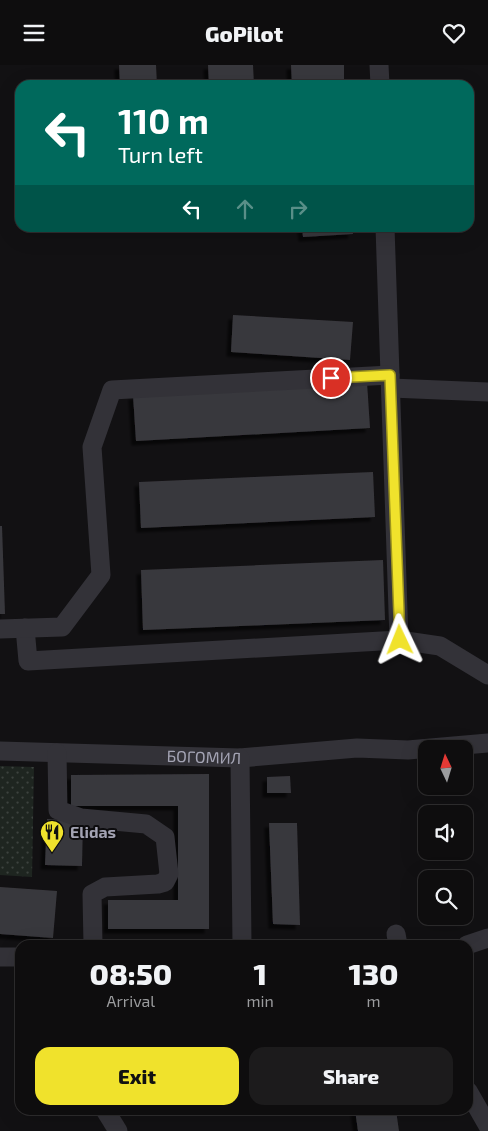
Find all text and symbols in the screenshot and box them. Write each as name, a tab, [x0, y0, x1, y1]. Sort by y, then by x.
icon: menu	[20, 19, 48, 47]
icon: heart	[440, 19, 468, 47]
text: GoPilot	[205, 20, 283, 46]
text: 110 m	[118, 99, 209, 141]
icon: left	[35, 100, 100, 165]
text: Turn left	[118, 141, 203, 167]
icon: left	[178, 195, 206, 223]
icon: ahead	[231, 195, 259, 223]
icon: right	[284, 195, 312, 223]
pin	[310, 357, 352, 399]
icon: arrive	[317, 364, 345, 392]
position arrow	[373, 613, 425, 665]
north arrow	[418, 740, 472, 795]
map controls	[418, 740, 473, 925]
street label: БОГОМИЛ	[166, 746, 241, 767]
button: sound	[418, 805, 473, 860]
restaurant icon: Elidas	[39, 819, 65, 853]
place label: Elidas	[70, 822, 116, 841]
button: search	[418, 870, 473, 925]
text: 08:50	[90, 955, 172, 991]
text: 1	[253, 955, 267, 991]
text: 130	[348, 955, 398, 991]
text: Arrival	[106, 991, 155, 1010]
text: min	[247, 991, 274, 1010]
text: m	[366, 991, 380, 1010]
button: Exit	[35, 1047, 239, 1105]
button: Share	[249, 1047, 453, 1105]

